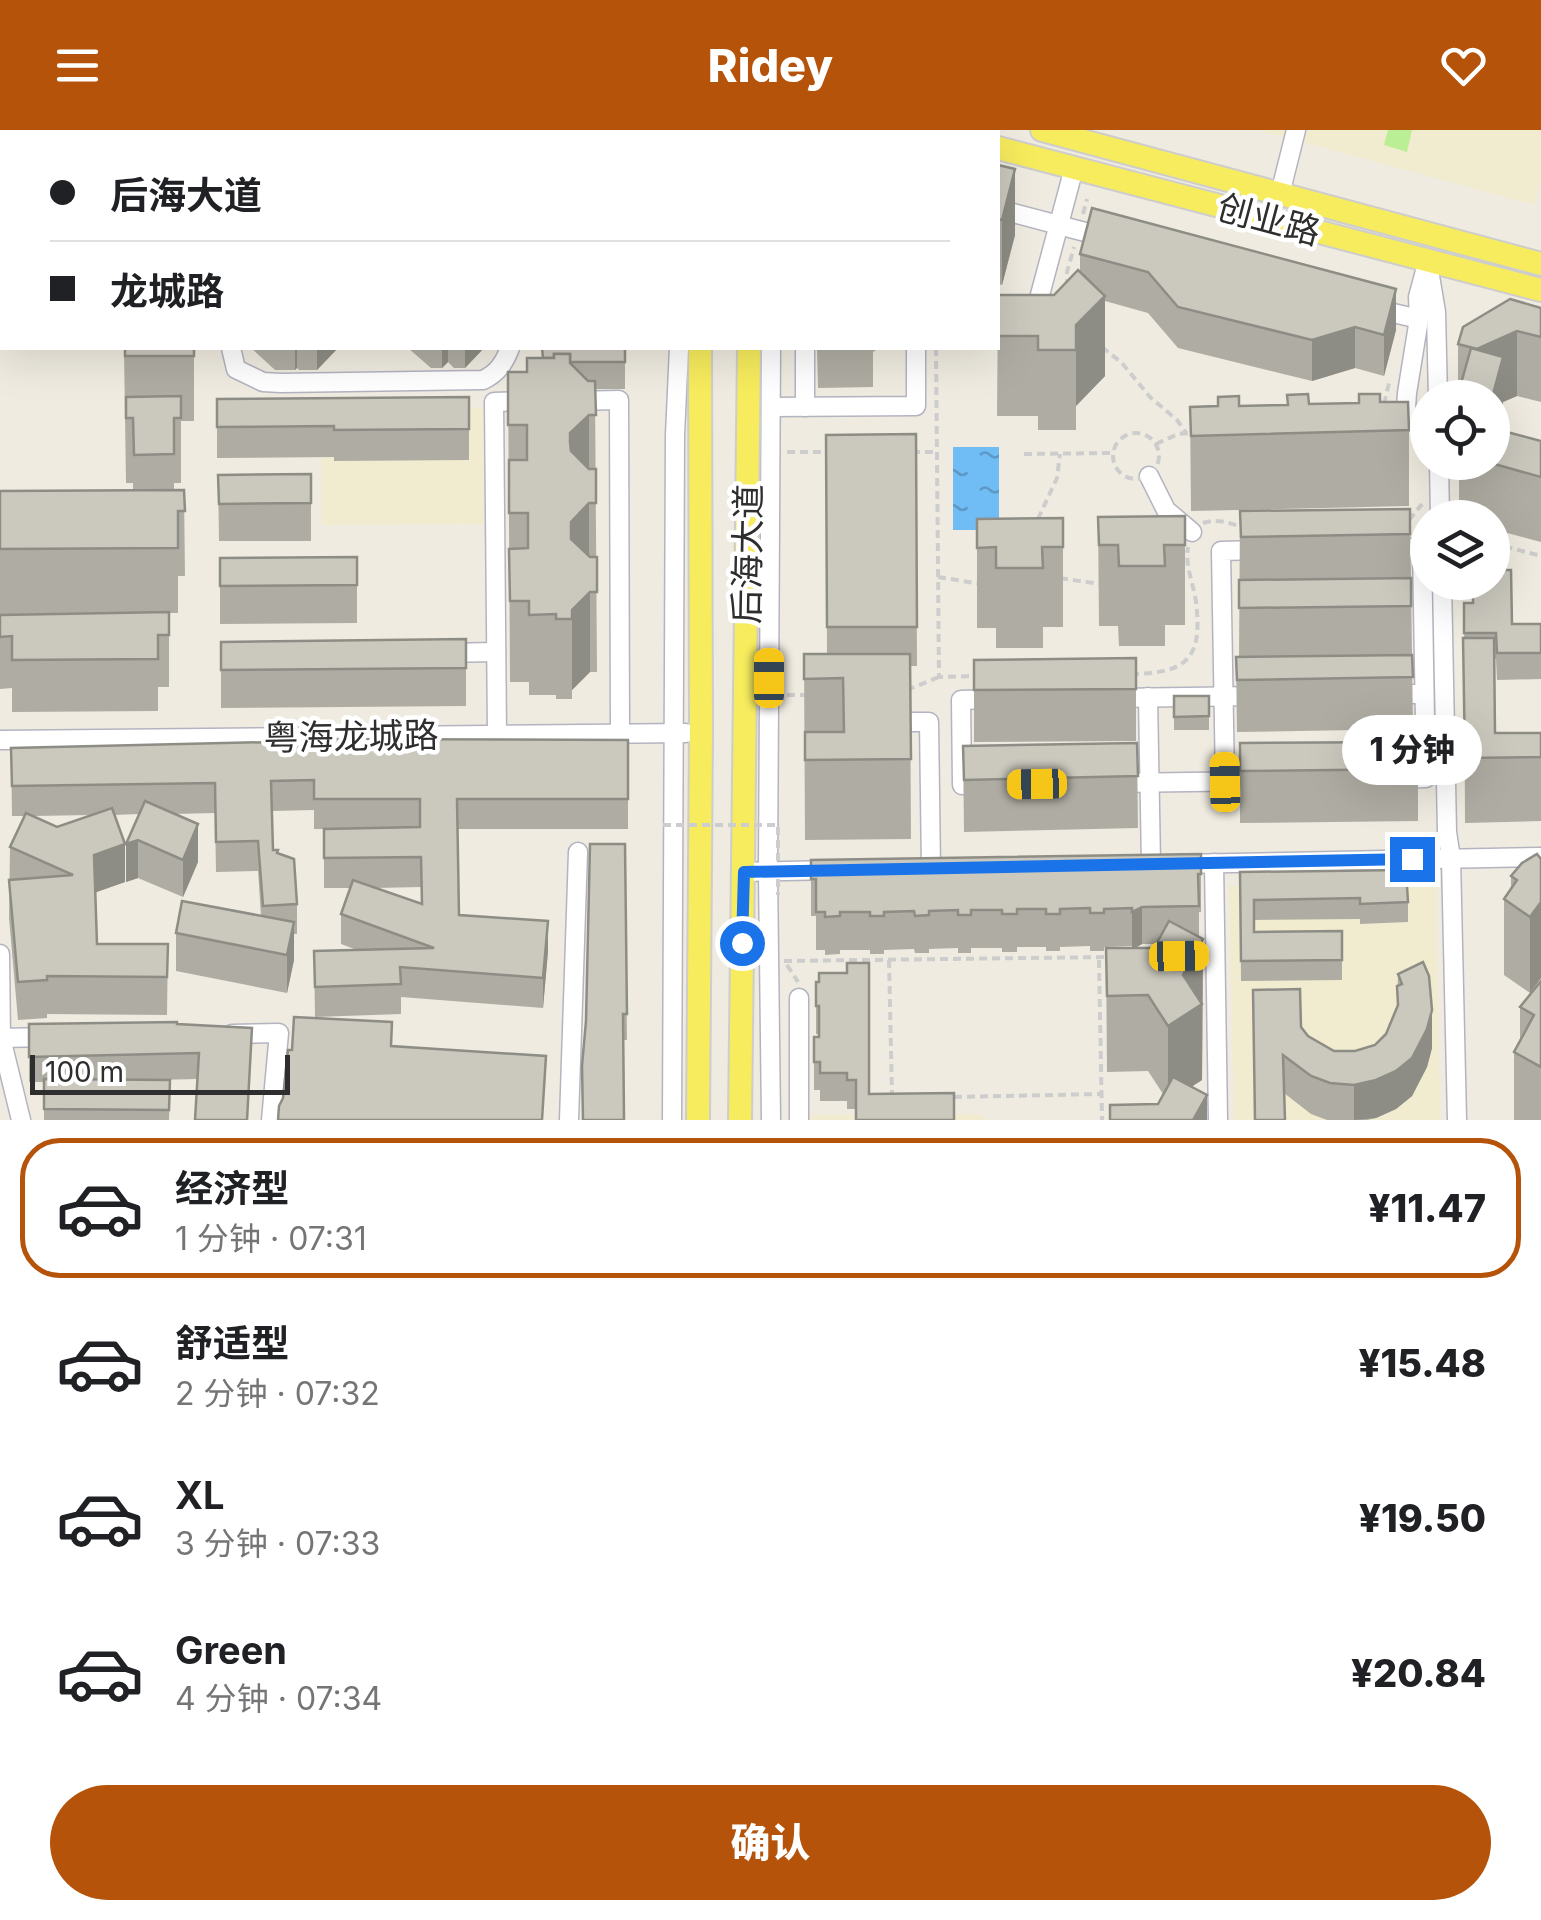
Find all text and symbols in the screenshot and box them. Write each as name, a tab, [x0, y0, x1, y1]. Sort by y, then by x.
icon: menu	[50, 38, 105, 93]
text: Ridey	[708, 38, 833, 93]
icon: heart	[1436, 38, 1491, 93]
text: 后海大道	[110, 172, 262, 218]
street label: 创业路	[1213, 185, 1325, 253]
text: 龙城路	[110, 268, 224, 314]
map controls	[1410, 380, 1510, 600]
button: locate	[1410, 380, 1510, 480]
street label: 后海大道	[725, 484, 769, 624]
button: layers	[1410, 500, 1510, 600]
car	[754, 648, 784, 708]
street label: 粤海龙城路	[263, 713, 439, 759]
callout: 1 分钟	[1342, 714, 1482, 784]
text: 1 分钟	[1369, 730, 1455, 769]
car	[1209, 752, 1241, 812]
car	[1007, 768, 1067, 800]
route end	[1390, 837, 1435, 882]
route start	[720, 921, 765, 966]
car	[1149, 940, 1209, 972]
scale bar	[30, 1050, 290, 1094]
text: 100 m	[45, 1055, 124, 1089]
icon: car	[55, 1163, 145, 1253]
text: 经济型	[175, 1165, 289, 1211]
text: ¥11.47	[1369, 1185, 1486, 1231]
text: 1 分钟 · 07:31	[175, 1219, 367, 1258]
icon: car	[55, 1318, 145, 1408]
text: 舒适型	[175, 1320, 289, 1366]
text: ¥15.48	[1358, 1340, 1486, 1386]
text: 2 分钟 · 07:32	[175, 1374, 380, 1413]
text: XL	[175, 1472, 225, 1518]
icon: car	[55, 1473, 145, 1563]
text: ¥19.50	[1359, 1495, 1486, 1541]
text: 3 分钟 · 07:33	[175, 1524, 380, 1563]
text: Green	[175, 1627, 287, 1673]
icon: car	[55, 1628, 145, 1718]
text: ¥20.84	[1351, 1650, 1486, 1696]
text: 4 分钟 · 07:34	[175, 1679, 382, 1718]
button: 确认	[50, 1785, 1491, 1900]

